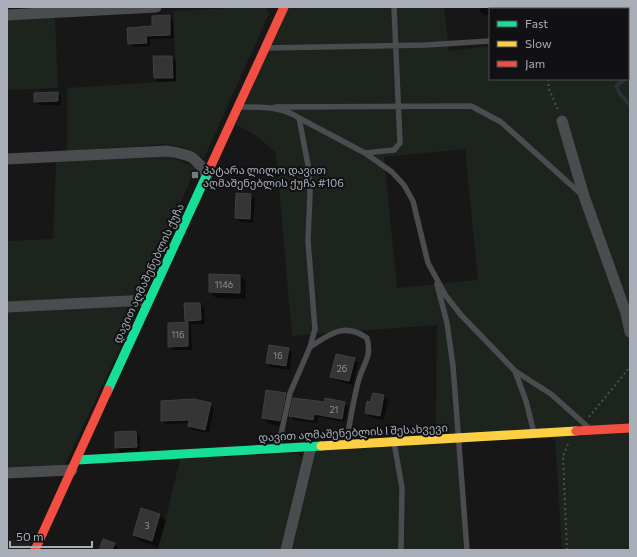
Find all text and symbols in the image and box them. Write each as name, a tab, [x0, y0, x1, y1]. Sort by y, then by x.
legend	[489, 8, 629, 80]
text: Fast	[525, 16, 548, 30]
text: Slow	[525, 36, 552, 50]
text: Jam	[525, 56, 545, 71]
place label: პატარა ლილო დავით აღმაშენებლის ქუჩა #106	[203, 163, 344, 190]
marker: პატარა ლილო დავით აღმაშენებლის ქუჩა #106	[190, 170, 200, 180]
street label: დავით აღმაშენებლის ქუჩა	[110, 201, 187, 345]
house number: 114ბ	[215, 279, 233, 290]
house number: 116	[171, 329, 185, 340]
house number: 16	[273, 350, 283, 361]
house number: 26	[337, 363, 347, 374]
house number: 21	[330, 404, 338, 415]
street label: დავით აღმაშენებლის I შესახვევი	[258, 421, 448, 444]
house number: 3	[144, 520, 150, 531]
scale bar	[10, 523, 92, 549]
text: 50 m	[16, 529, 44, 543]

